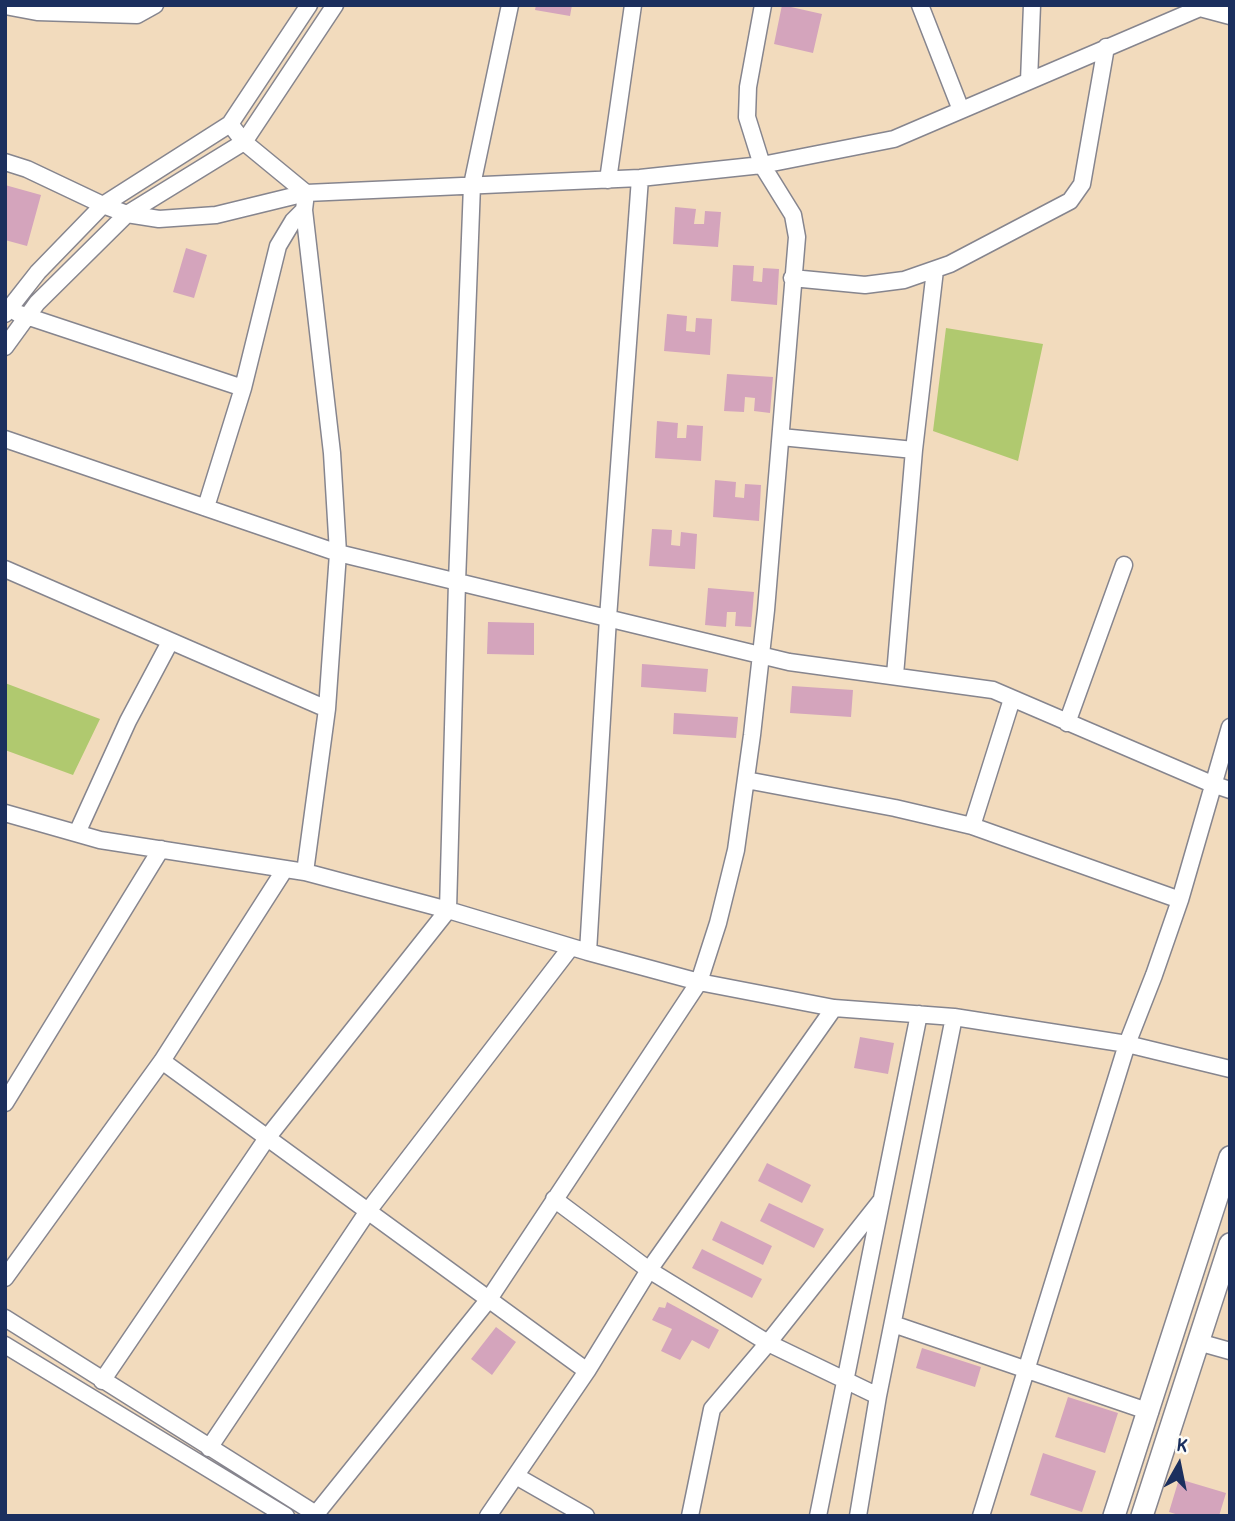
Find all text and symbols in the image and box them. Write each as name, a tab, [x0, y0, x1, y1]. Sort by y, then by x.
north arrow	[1144, 1430, 1214, 1500]
text: K	[1175, 1431, 1189, 1458]

